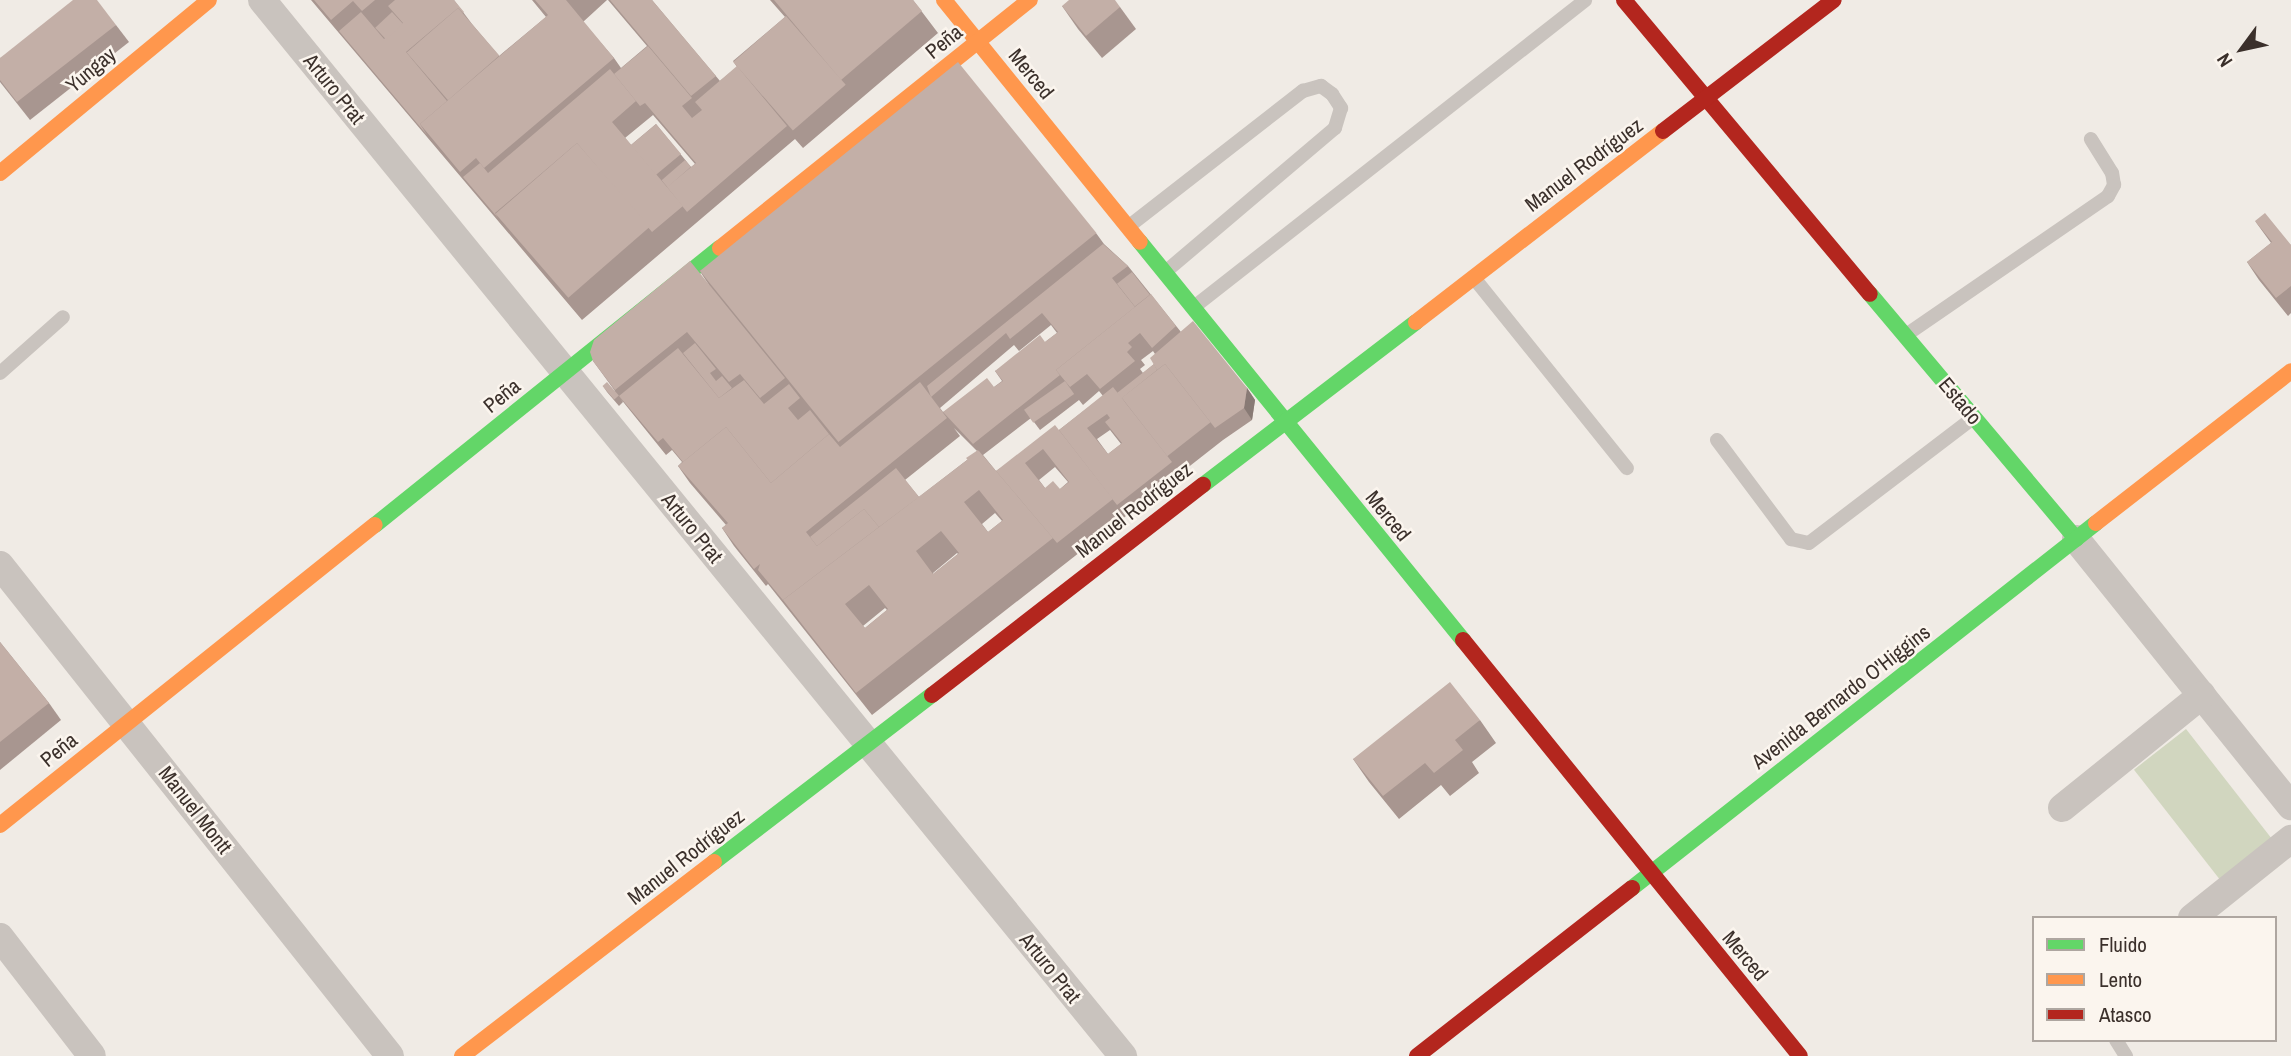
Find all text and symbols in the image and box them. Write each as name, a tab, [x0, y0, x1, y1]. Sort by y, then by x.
north arrow	[2207, 14, 2277, 84]
street label: Peña	[920, 20, 968, 64]
street label: Yungay	[61, 42, 121, 98]
street label: Merced	[1003, 44, 1059, 104]
street label: Arturo Prat	[298, 49, 370, 129]
text: N	[2210, 49, 2238, 72]
street label: Manuel Rodríguez	[1520, 113, 1648, 217]
street label: Estado	[1933, 372, 1987, 430]
street label: Peña	[478, 374, 526, 418]
street label: Manuel Rodríguez	[1071, 457, 1197, 563]
street label: Merced	[1360, 486, 1416, 546]
street label: Arturo Prat	[656, 488, 728, 568]
street label: Avenida Bernardo O'Higgins	[1747, 620, 1935, 774]
street label: Peña	[35, 728, 83, 772]
street label: Manuel Montt	[153, 761, 237, 859]
street label: Manuel Rodríguez	[623, 804, 749, 910]
legend	[2032, 916, 2277, 1042]
street label: Merced	[1717, 926, 1773, 986]
street label: Arturo Prat	[1014, 928, 1086, 1008]
text: Fluido	[2099, 930, 2147, 959]
text: Lento	[2099, 965, 2142, 994]
text: Atasco	[2099, 1000, 2152, 1029]

